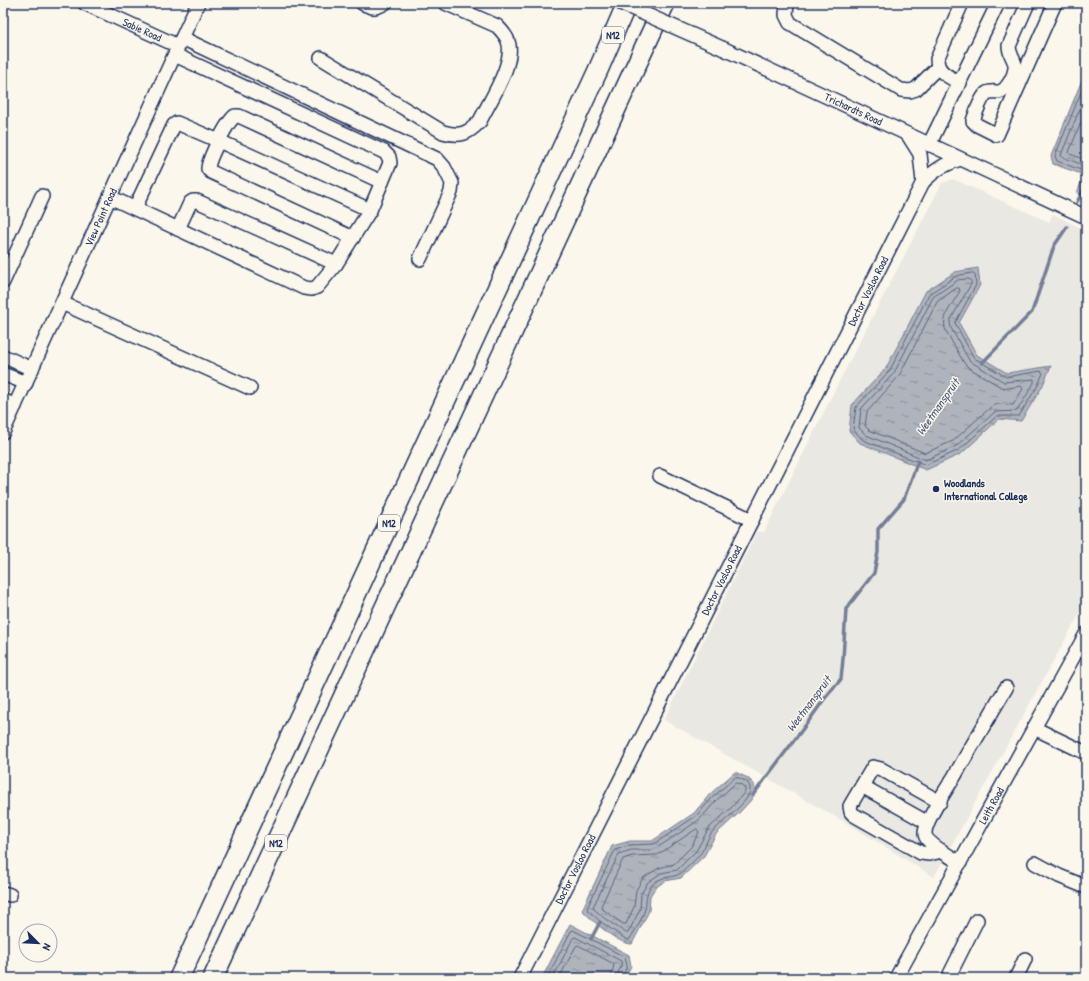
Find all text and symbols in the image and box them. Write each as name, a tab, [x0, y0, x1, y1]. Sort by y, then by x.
street label: Sabie Road	[120, 15, 165, 45]
road number: N12	[602, 27, 624, 43]
street label: Trichardts Road	[822, 90, 885, 129]
street label: View Point Road	[81, 185, 120, 248]
street label: Doctor Vosloo Road	[844, 253, 892, 328]
water label: Weetmanspruit	[912, 374, 964, 438]
place label: Woodlands International College	[944, 476, 1028, 504]
marker: Woodlands International College	[931, 484, 941, 494]
road number: N12	[378, 515, 400, 531]
street label: Doctor Vosloo Road	[698, 542, 745, 617]
water label: Weetmanspruit	[782, 671, 836, 735]
street label: Leith Road	[975, 784, 1007, 826]
street label: Doctor Vosloo Road	[552, 831, 599, 906]
road number: N12	[265, 835, 287, 851]
north arrow	[18, 923, 58, 963]
text: N	[39, 942, 55, 953]

